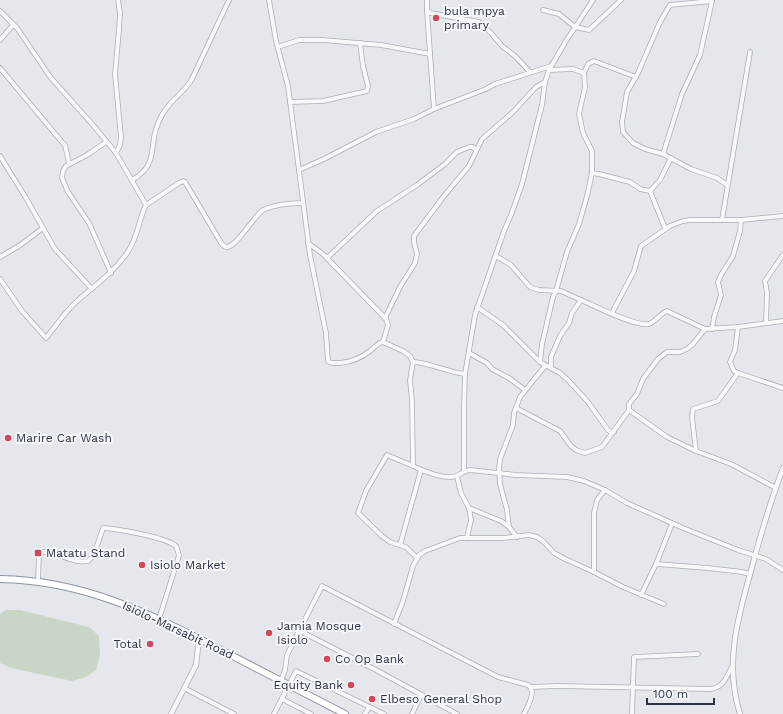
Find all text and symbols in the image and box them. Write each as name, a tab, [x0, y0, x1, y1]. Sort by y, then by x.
place label: bula mpya primary	[444, 4, 505, 32]
marker: bula mpya primary	[431, 13, 441, 23]
place label: Marire Car Wash	[16, 431, 112, 445]
marker: Marire Car Wash	[3, 433, 13, 443]
place label: Matatu Stand	[46, 546, 125, 560]
marker: Matatu Stand	[33, 548, 43, 558]
place label: Isiolo Market	[150, 558, 225, 572]
marker: Isiolo Market	[137, 560, 147, 570]
street label: Isiolo-Marsabit Road	[120, 598, 236, 662]
place label: Jamia Mosque Isiolo	[277, 619, 361, 647]
marker: Jamia Mosque Isiolo	[264, 628, 274, 638]
place label: Total	[113, 637, 142, 651]
marker: Total	[145, 639, 155, 649]
place label: Co Op Bank	[335, 652, 404, 666]
marker: Co Op Bank	[322, 654, 332, 664]
place label: Equity Bank	[274, 678, 343, 692]
marker: Equity Bank	[346, 680, 356, 690]
scale bar	[647, 680, 714, 706]
text: 100 m	[653, 687, 688, 701]
place label: Elbeso General Shop	[380, 692, 502, 706]
marker: Elbeso General Shop	[367, 694, 377, 704]

